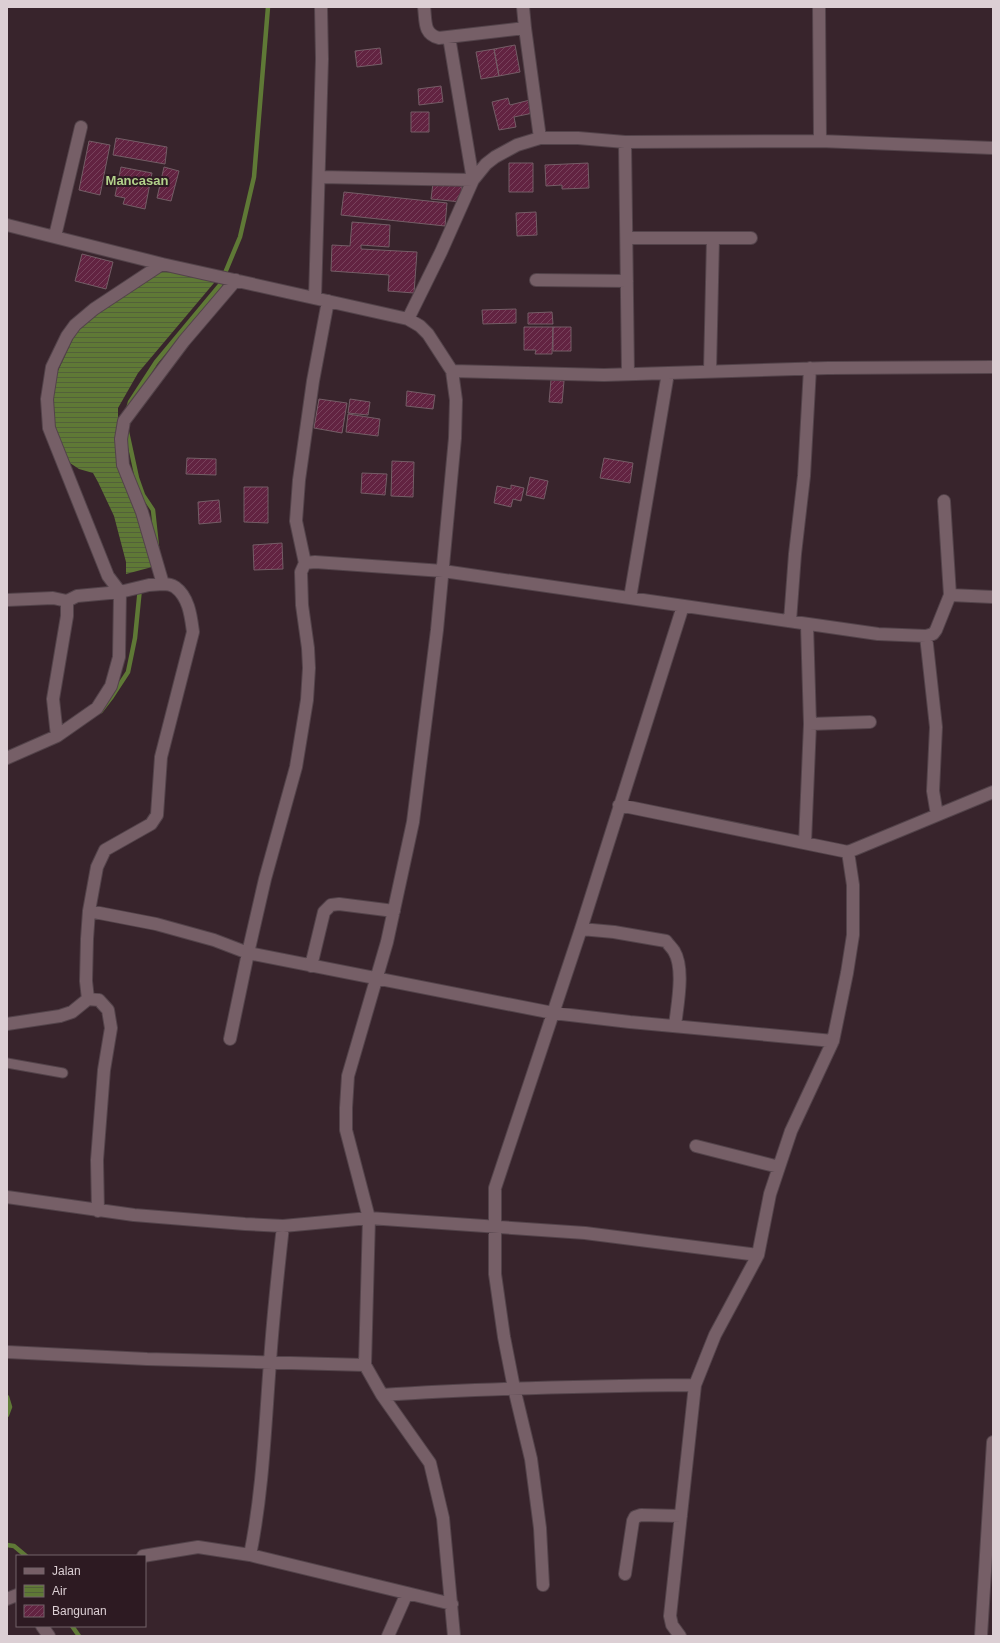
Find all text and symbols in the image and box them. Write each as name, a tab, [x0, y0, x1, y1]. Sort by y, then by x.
district label: Mancasan	[106, 173, 168, 188]
legend	[16, 1555, 146, 1627]
text: Jalan	[52, 1564, 81, 1578]
text: Air	[52, 1584, 67, 1598]
text: Bangunan	[52, 1604, 107, 1618]

